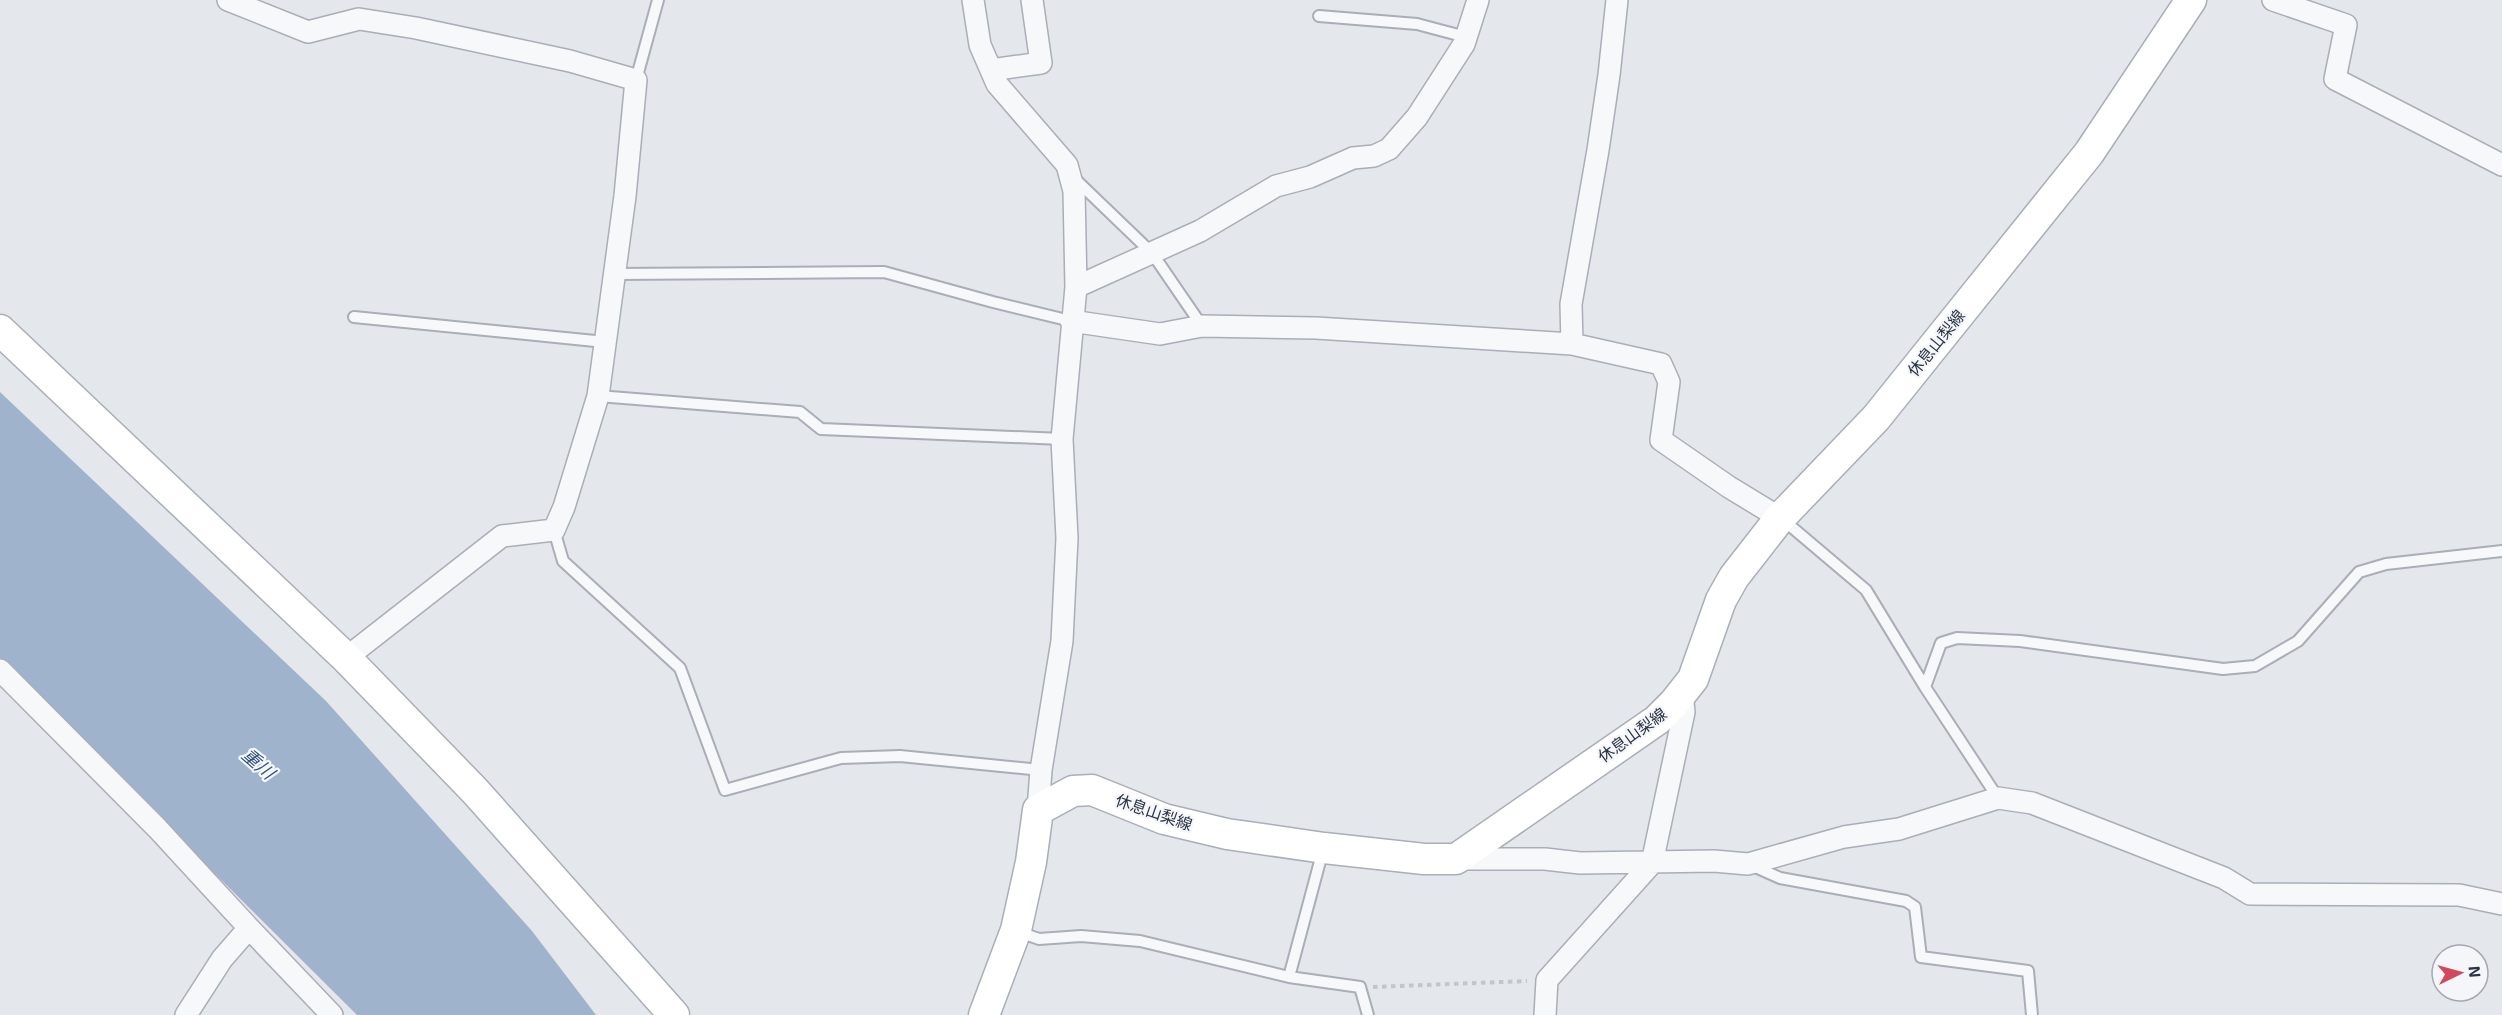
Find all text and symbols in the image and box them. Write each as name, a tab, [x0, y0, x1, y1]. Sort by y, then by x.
street label: 休息山梨線	[1903, 306, 1968, 380]
street label: 休息山梨線	[1594, 703, 1670, 766]
water label: 重川	[238, 743, 281, 785]
street label: 休息山梨線	[1113, 790, 1195, 834]
north arrow	[2430, 943, 2490, 1003]
text: N	[2465, 965, 2485, 978]

